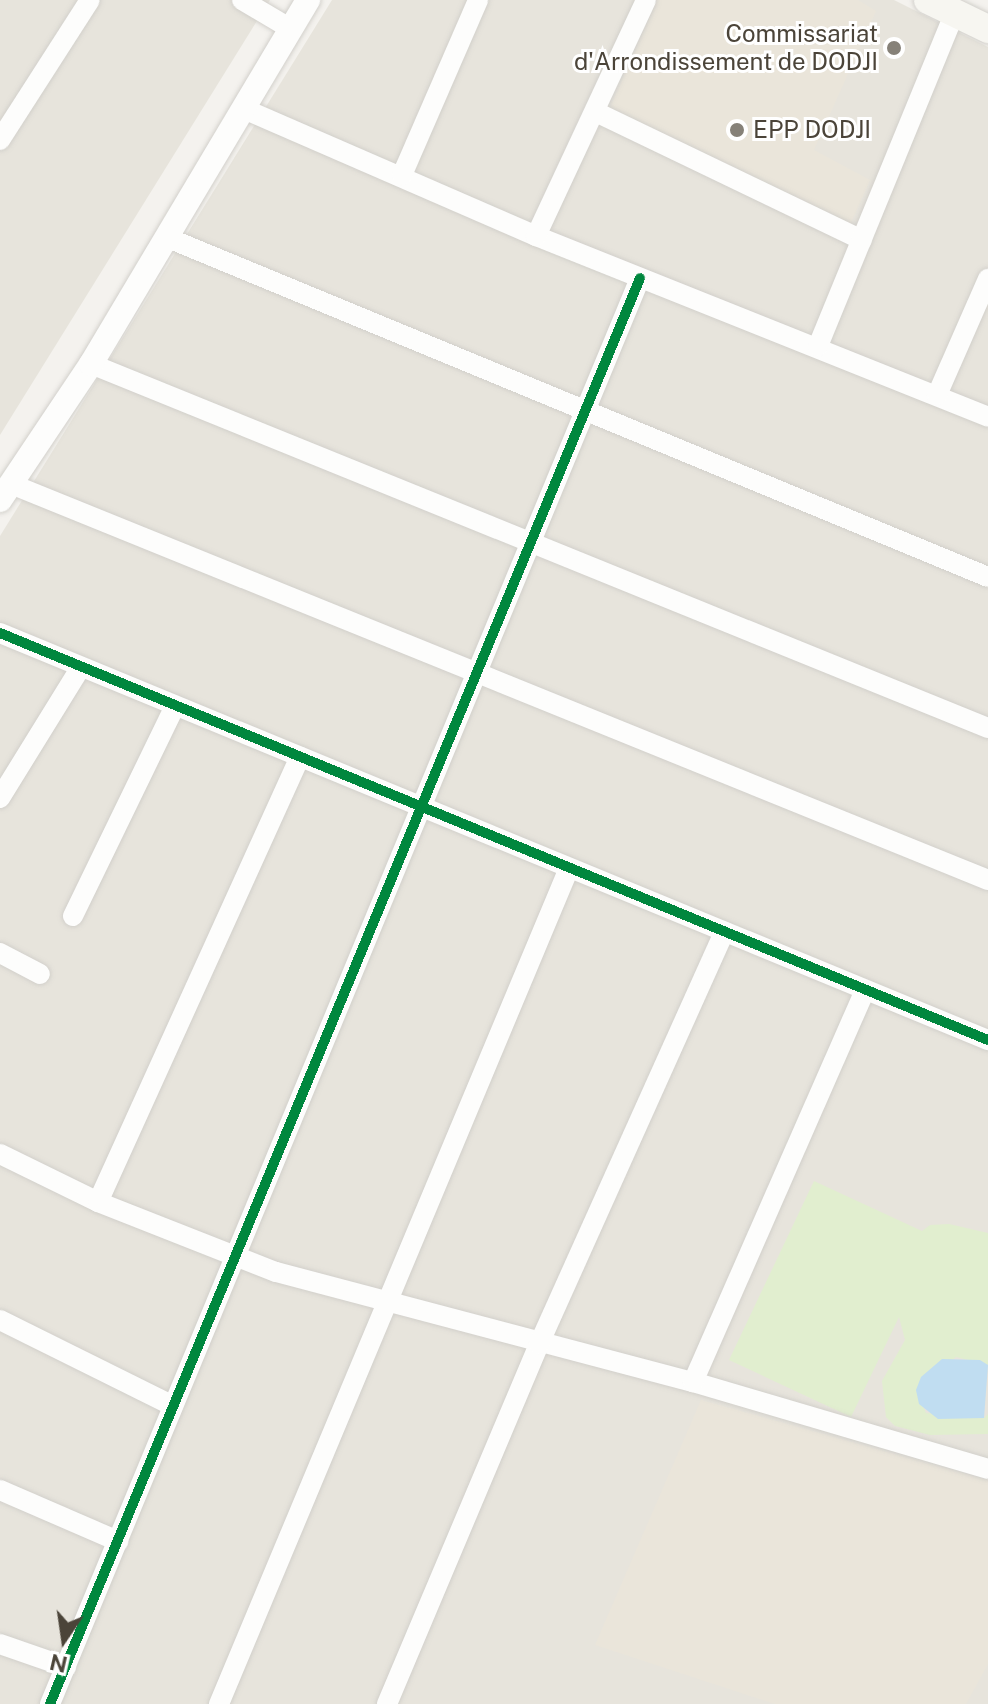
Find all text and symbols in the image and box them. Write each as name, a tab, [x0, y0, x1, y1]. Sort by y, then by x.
place label: Commissariat d'Arrondissement de DODJI	[573, 20, 878, 76]
marker: Commissariat d'Arrondissement de DODJI	[885, 39, 903, 57]
place label: EPP DODJI	[753, 116, 871, 144]
marker: EPP DODJI	[728, 121, 746, 139]
north arrow	[24, 1600, 104, 1680]
text: N	[47, 1649, 70, 1678]

